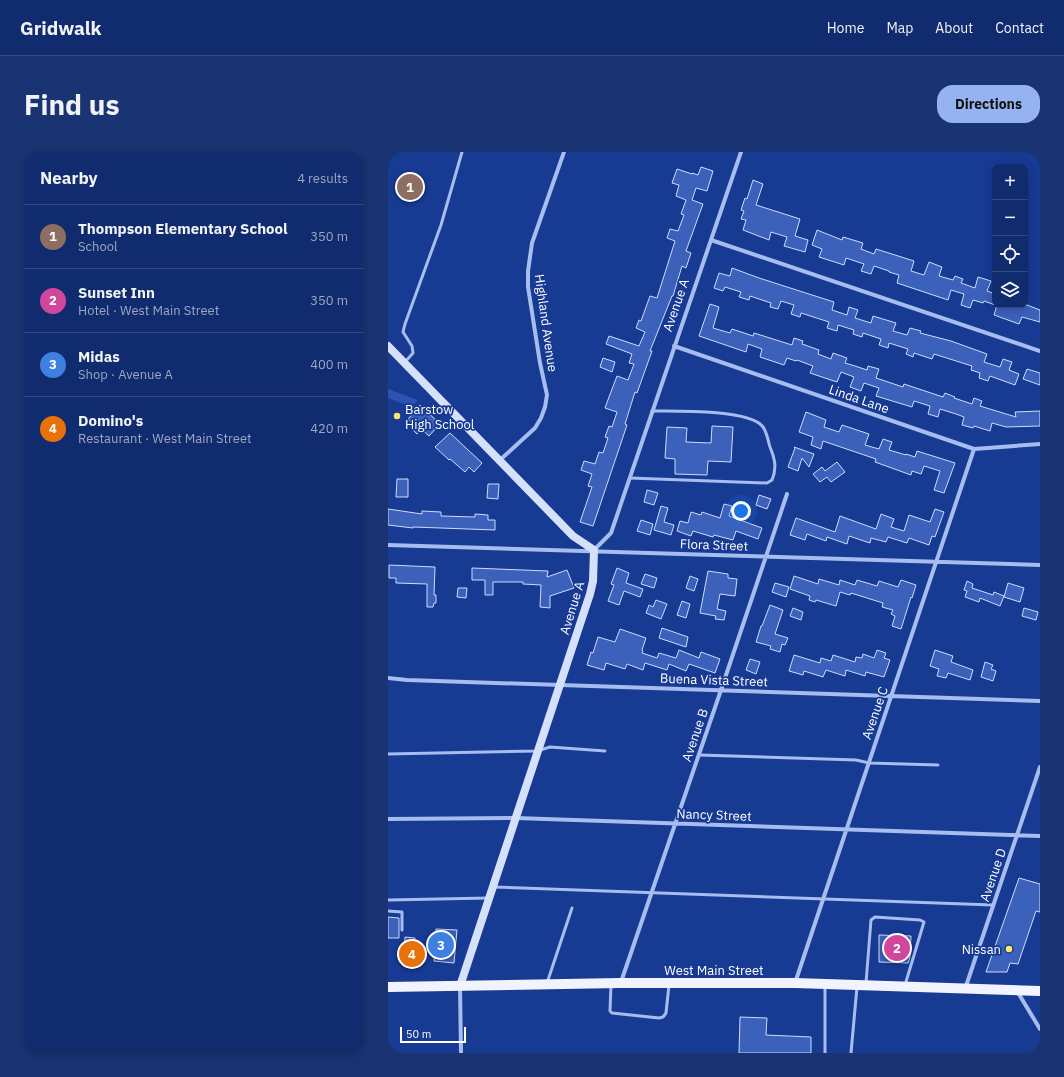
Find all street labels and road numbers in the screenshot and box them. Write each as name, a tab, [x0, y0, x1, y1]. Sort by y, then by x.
street label: Highland Avenue	[531, 273, 561, 373]
street label: Avenue A	[659, 276, 693, 334]
street label: Linda Lane	[827, 381, 891, 417]
street label: Flora Street	[679, 535, 749, 555]
street label: Avenue A	[556, 579, 588, 637]
street label: Buena Vista Street	[660, 670, 768, 690]
street label: Avenue C	[858, 684, 892, 742]
street label: Avenue B	[678, 706, 712, 764]
street label: Nancy Street	[676, 805, 752, 825]
street label: Avenue D	[976, 846, 1010, 904]
street label: West Main Street	[664, 962, 764, 979]

